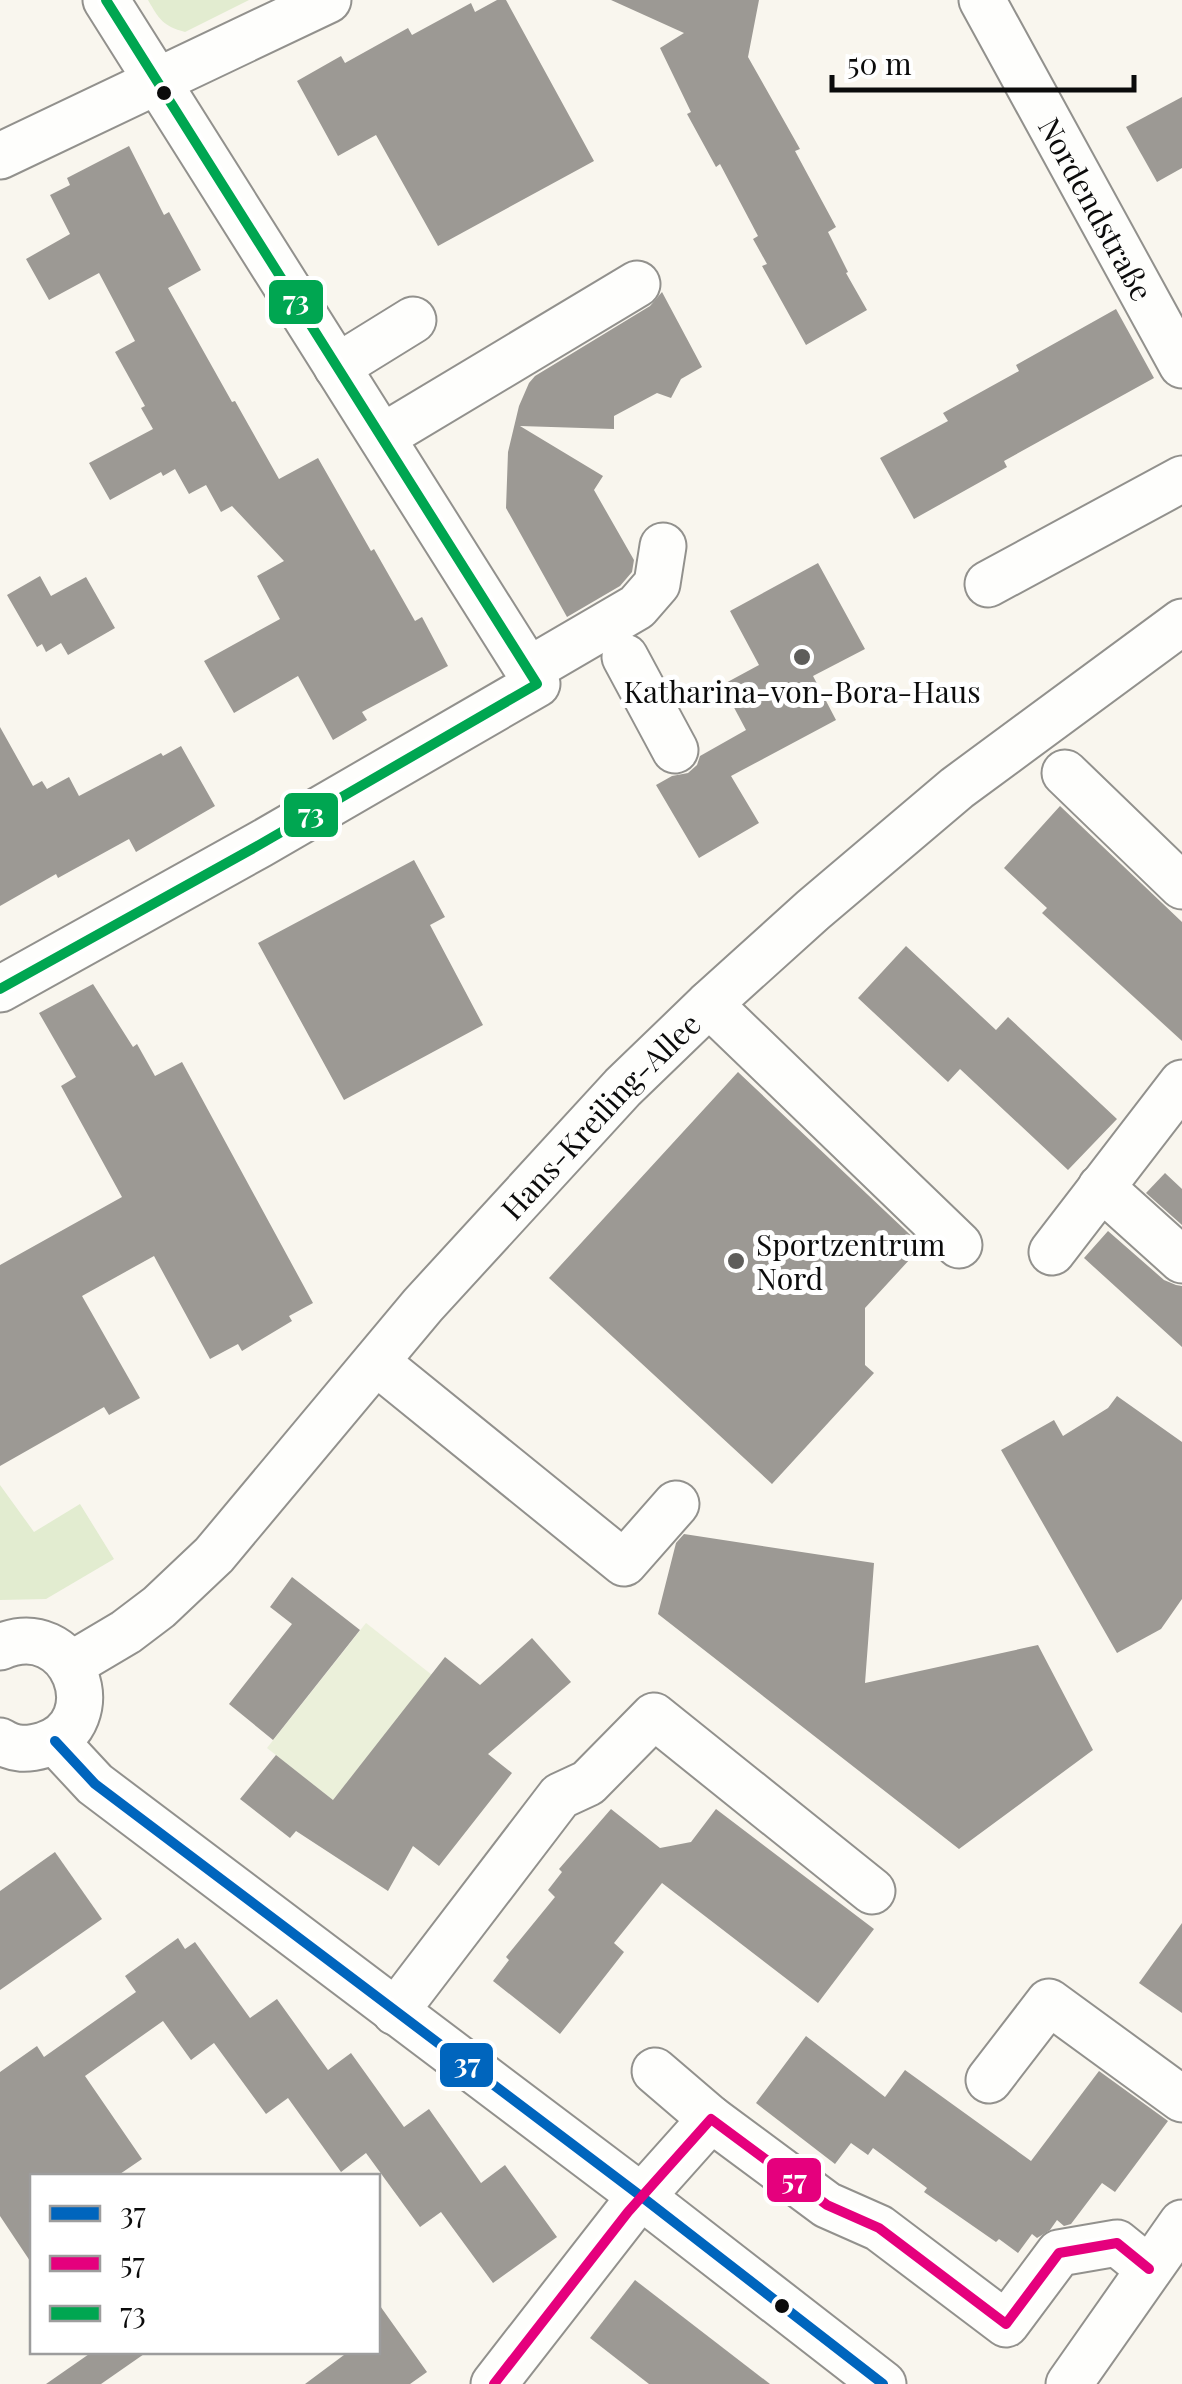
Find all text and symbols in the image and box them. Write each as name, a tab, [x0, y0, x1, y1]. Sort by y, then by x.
scale bar	[832, 30, 1134, 92]
text: 50 m	[847, 43, 912, 83]
unlabelled marker	[154, 83, 174, 103]
street label: Nordendstraße	[1030, 110, 1163, 307]
line badge: 73	[267, 278, 325, 326]
text: 73	[283, 281, 309, 318]
marker: Katharina-von-Bora-Haus	[791, 646, 813, 668]
place label: Katharina-von-Bora-Haus	[623, 671, 981, 711]
line badge: 73	[282, 791, 340, 839]
text: 73	[298, 794, 324, 831]
street label: Hans-Kreiling-Allee	[492, 1004, 708, 1228]
place label: Sportzentrum Nord	[756, 1224, 946, 1298]
marker: Sportzentrum Nord	[725, 1250, 747, 1272]
line badge: 37	[438, 2041, 495, 2089]
text: 37	[454, 2044, 480, 2081]
line badge: 57	[765, 2156, 823, 2204]
text: 57	[781, 2160, 807, 2197]
legend	[30, 2174, 380, 2354]
text: 37	[120, 2192, 146, 2232]
text: 57	[120, 2242, 145, 2282]
text: 73	[120, 2292, 146, 2332]
unlabelled marker	[772, 2296, 792, 2316]

